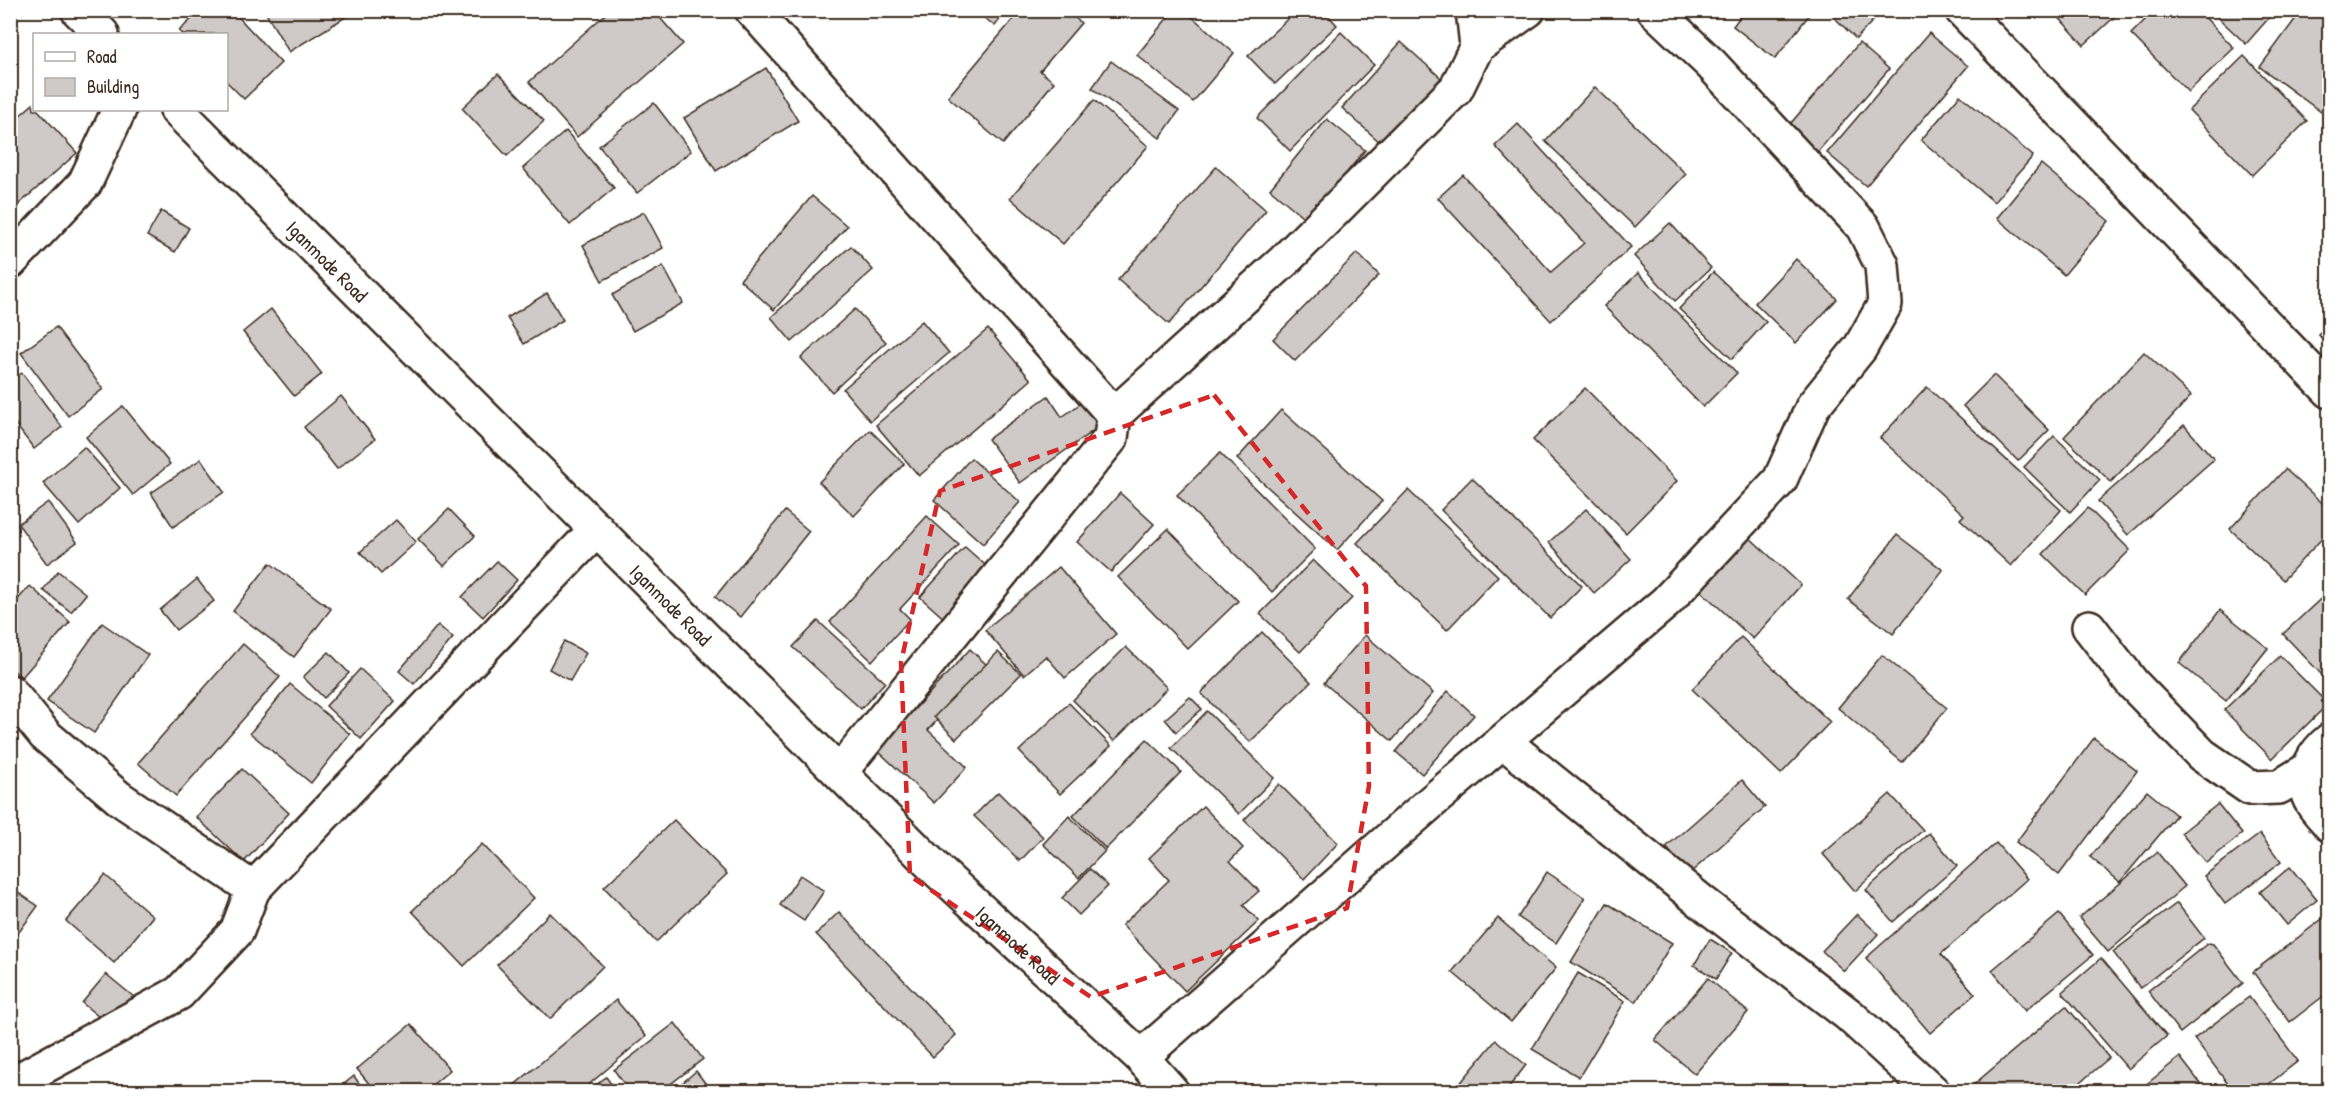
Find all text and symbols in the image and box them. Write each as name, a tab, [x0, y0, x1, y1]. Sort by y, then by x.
legend	[33, 33, 228, 111]
text: Road	[87, 44, 117, 69]
text: Building	[87, 74, 139, 99]
street label: Iganmode Road	[281, 214, 375, 308]
street label: Iganmode Road	[624, 557, 718, 651]
street label: Iganmode Road	[970, 899, 1066, 990]

